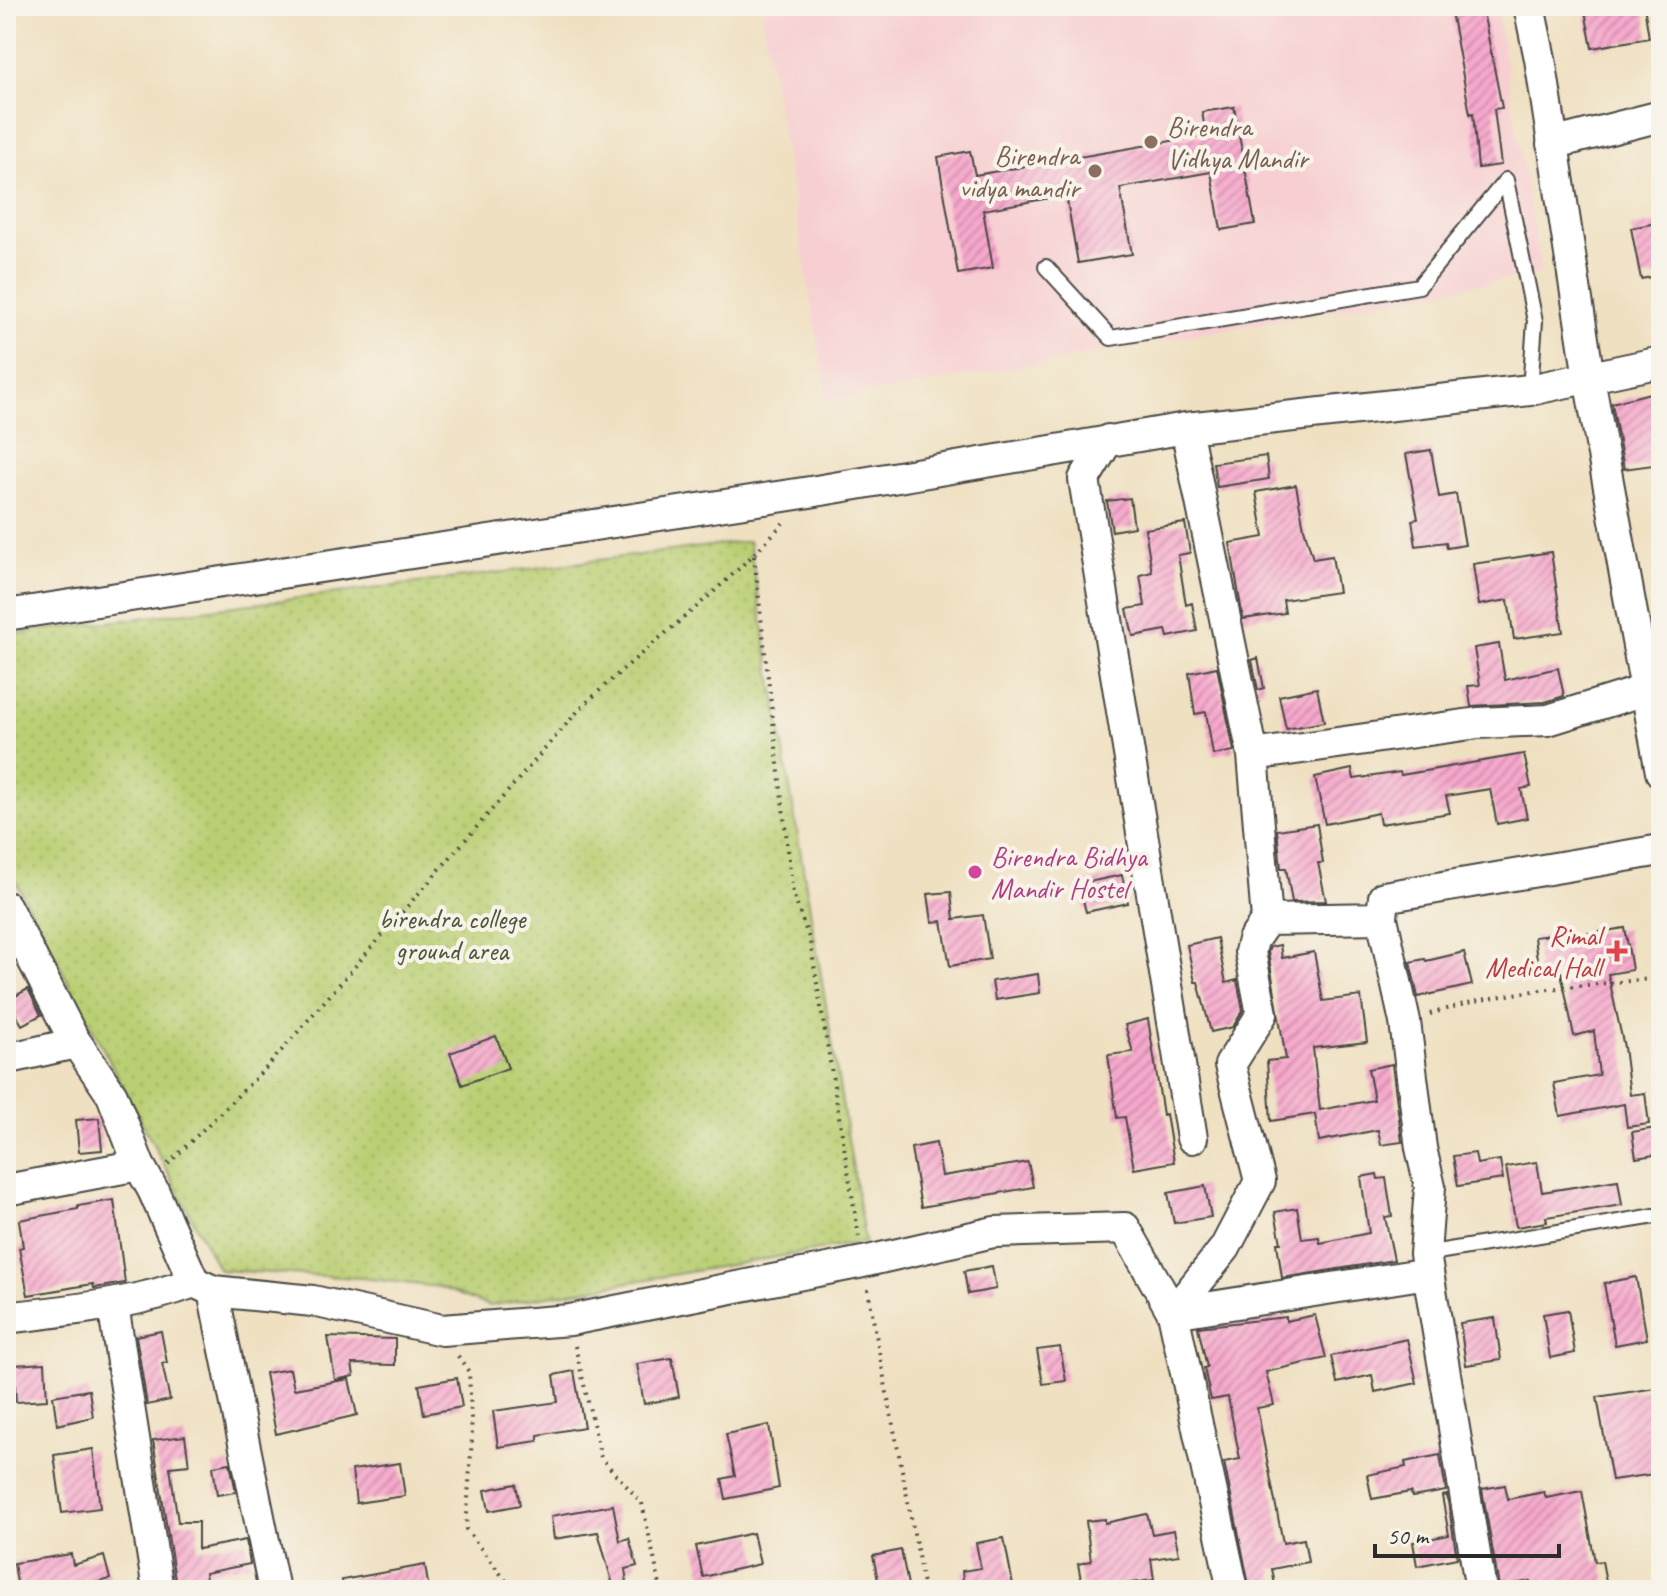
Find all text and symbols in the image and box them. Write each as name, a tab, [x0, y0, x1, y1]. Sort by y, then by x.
place label: Birendra Vidhya Mandir	[1167, 109, 1310, 176]
marker: Birendra Vidhya Mandir	[1142, 133, 1160, 151]
place label: Birendra vidya mandir	[960, 138, 1082, 205]
marker: Birendra vidya mandir	[1086, 162, 1104, 180]
place label: Birendra Bidhya Mandir Hostel	[991, 839, 1149, 906]
marker: Birendra Bidhya Mandir Hostel	[966, 863, 984, 881]
park label: birendra college ground area	[379, 901, 527, 968]
place label: Rimal Medical Hall	[1485, 918, 1606, 985]
marker: Rimal Medical Hall	[1608, 942, 1626, 960]
scale bar	[1375, 1508, 1559, 1558]
text: 50 m	[1387, 1521, 1430, 1551]

